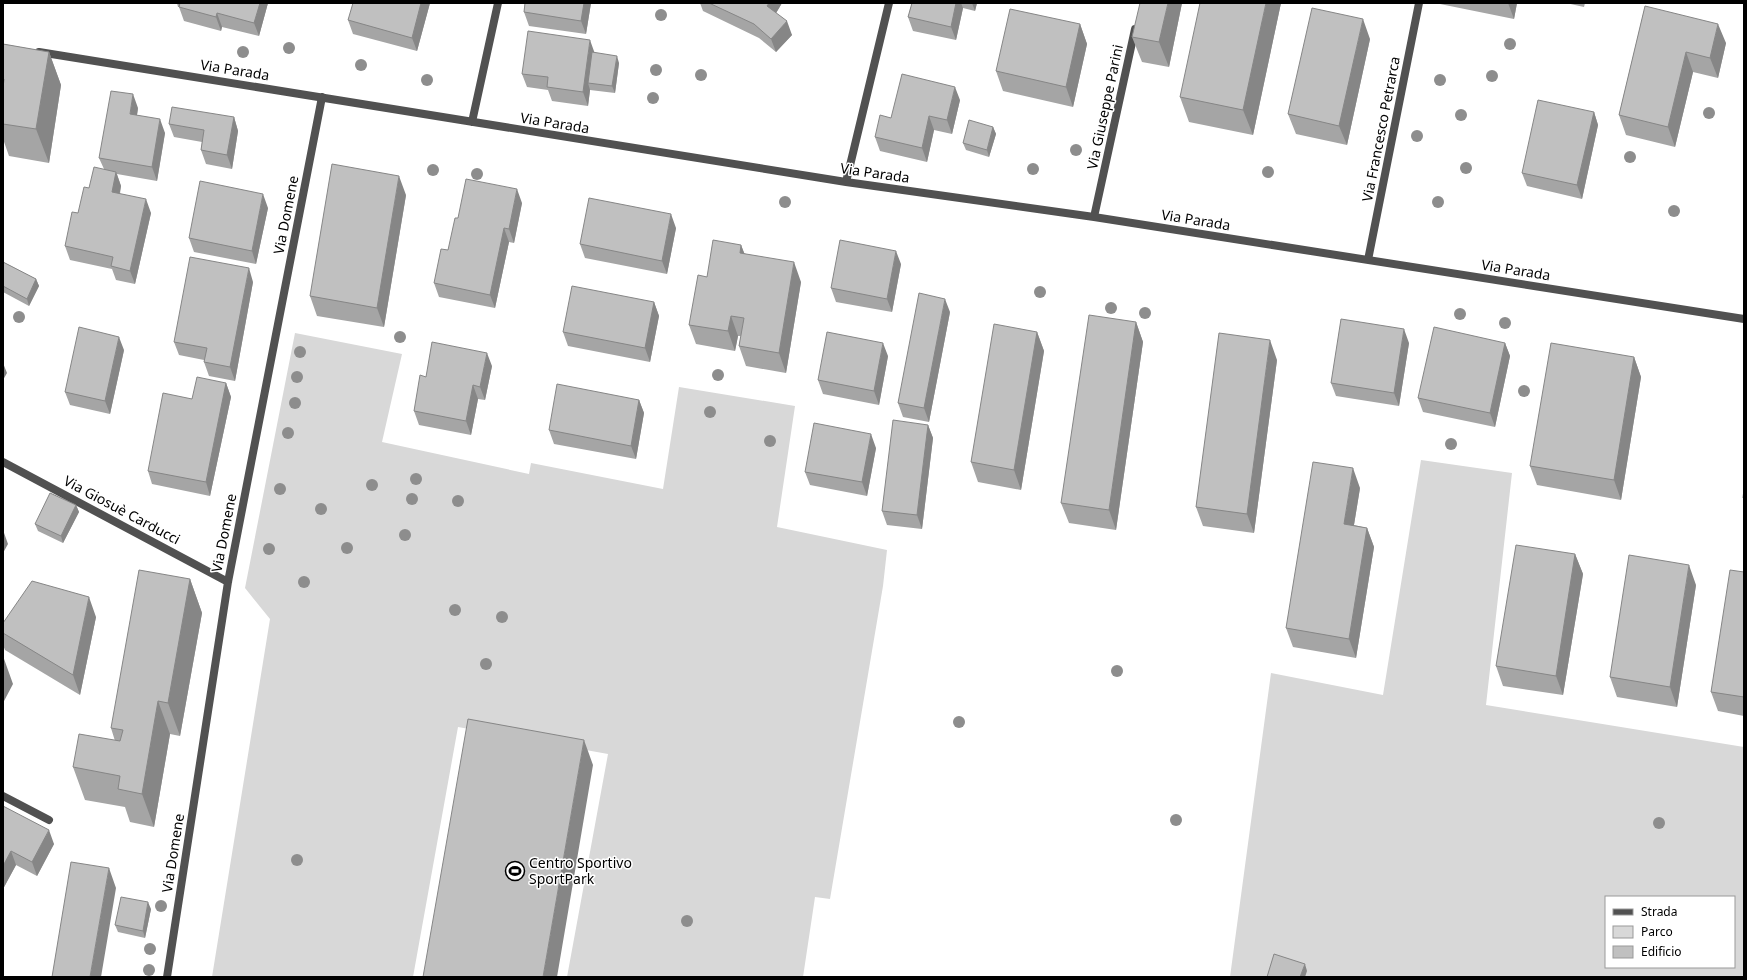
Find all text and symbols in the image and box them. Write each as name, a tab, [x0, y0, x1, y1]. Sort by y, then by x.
street label: Via Giuseppe Parini	[1082, 43, 1127, 171]
street label: Via Parada	[199, 55, 271, 84]
street label: Via Francesco Petrarca	[1357, 55, 1404, 203]
street label: Via Parada	[519, 108, 591, 137]
street label: Via Parada	[839, 158, 911, 187]
street label: Via Domene	[269, 174, 302, 256]
street label: Via Parada	[1160, 205, 1232, 234]
street label: Via Parada	[1480, 255, 1552, 284]
street label: Via Giosuè Carducci	[61, 471, 184, 548]
street label: Via Domene	[207, 492, 240, 574]
street label: Via Domene	[157, 812, 188, 894]
place label: Centro Sportivo SportPark	[529, 853, 632, 888]
sports icon: Centro Sportivo SportPark	[504, 860, 526, 882]
legend	[1605, 896, 1735, 968]
text: Strada	[1641, 903, 1677, 920]
text: Parco	[1641, 923, 1673, 940]
text: Edificio	[1641, 943, 1682, 960]

